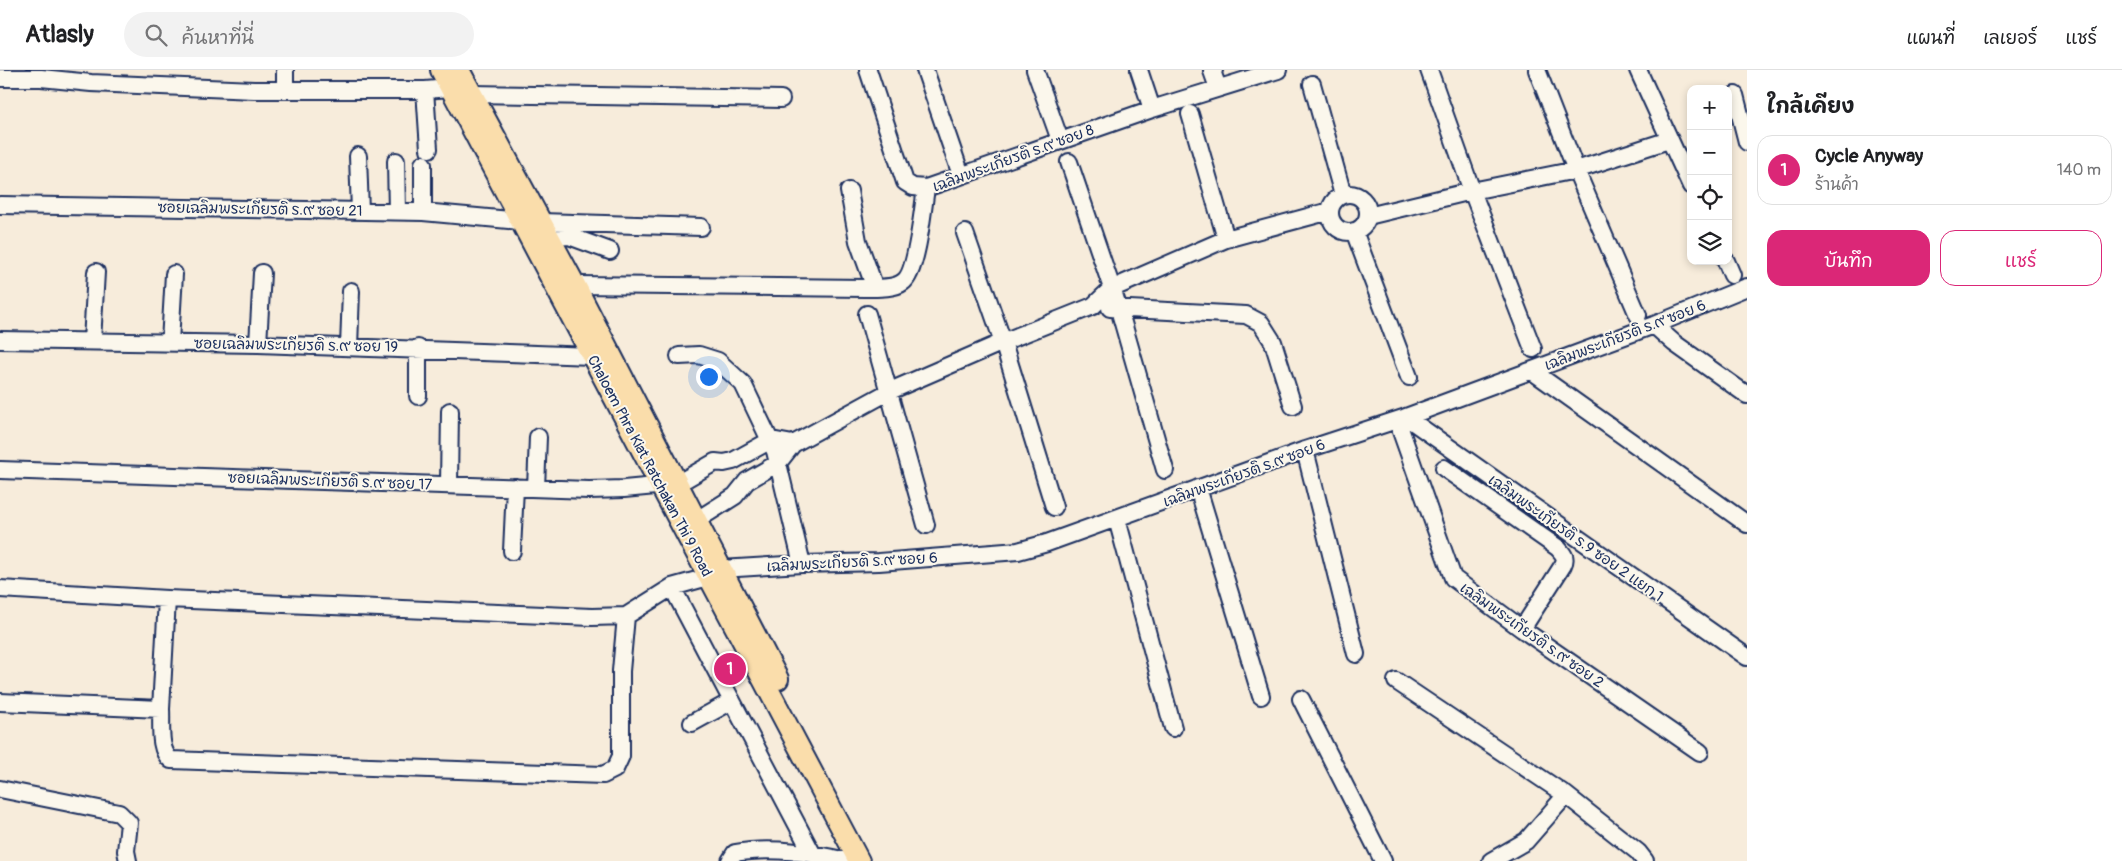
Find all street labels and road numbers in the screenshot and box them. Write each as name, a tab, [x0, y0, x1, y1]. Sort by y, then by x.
street label: เฉลิมพระเกียรติ ร.๙ ซอย 8	[930, 120, 1097, 197]
street label: ซอยเฉลิมพระเกียรติ ร.๙ ซอย 21	[157, 198, 363, 221]
street label: เฉลิมพระเกียรติ ร.๙ ซอย 6	[1542, 296, 1709, 375]
street label: ซอยเฉลิมพระเกียรติ ร.๙ ซอย 19	[194, 334, 398, 357]
street label: Chaloem Phra Kiat Ratchakan Thi 9 Road	[583, 352, 716, 580]
street label: เฉลิมพระเกียรติ ร.๙ ซอย 6	[1160, 435, 1328, 512]
street label: ซอยเฉลิมพระเกียรติ ร.๙ ซอย 17	[227, 468, 433, 495]
street label: เฉลิมพระเกียรติ ร.9 ซอย 2 แยก 1	[1484, 471, 1667, 606]
street label: เฉลิมพระเกียรติ ร.๙ ซอย 6	[766, 549, 938, 576]
street label: เฉลิมพระเกียรติ ร.๙ ซอย 2	[1456, 579, 1607, 692]

